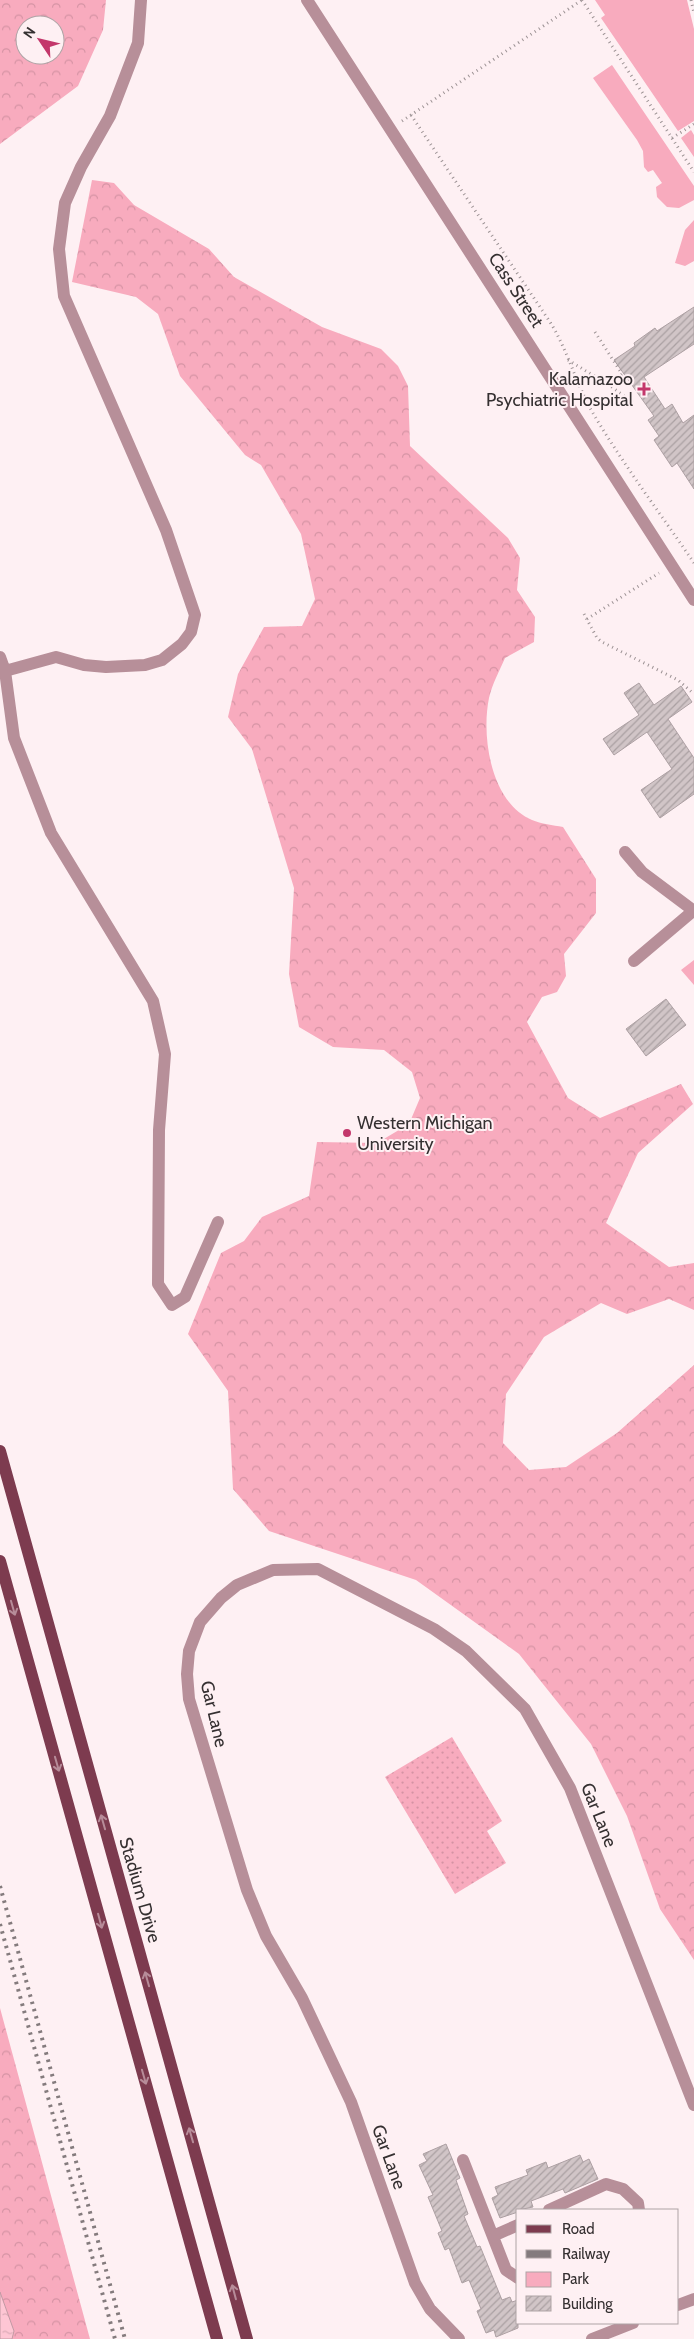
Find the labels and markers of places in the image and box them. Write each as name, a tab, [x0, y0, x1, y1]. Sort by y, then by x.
place label: Kalamazoo Psychiatric Hospital	[486, 368, 634, 411]
marker: Kalamazoo Psychiatric Hospital	[637, 382, 651, 396]
place label: Western Michigan University	[357, 1112, 493, 1155]
marker: Western Michigan University	[341, 1127, 353, 1139]

